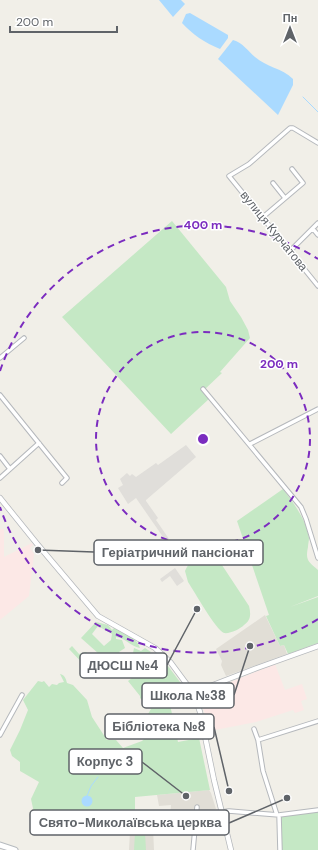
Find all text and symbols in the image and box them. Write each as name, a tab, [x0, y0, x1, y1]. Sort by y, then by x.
scale bar	[10, 8, 117, 34]
north arrow	[270, 8, 310, 48]
text: Пн	[283, 11, 297, 25]
text: 200 m	[16, 14, 53, 30]
street label: вулиця Курчатова	[237, 187, 312, 275]
text: 400 m	[184, 217, 222, 233]
text: 200 m	[260, 356, 298, 372]
centre of rings	[196, 432, 210, 446]
callout: Геріатричний пансіонат	[94, 540, 263, 565]
text: Геріатричний пансіонат	[102, 544, 254, 561]
callout: ДЮСШ №4	[80, 653, 167, 678]
text: ДЮСШ №4	[88, 657, 158, 674]
callout: Школа №38	[142, 683, 234, 708]
text: Школа №38	[150, 687, 226, 704]
callout: Бібліотека №8	[105, 714, 214, 739]
text: Бібліотека №8	[112, 718, 206, 735]
callout: Корпус 3	[69, 749, 142, 774]
text: Корпус 3	[77, 753, 134, 770]
callout: Свято-Миколаївська церква	[30, 810, 229, 835]
text: Свято-Миколаївська церква	[39, 814, 222, 831]

